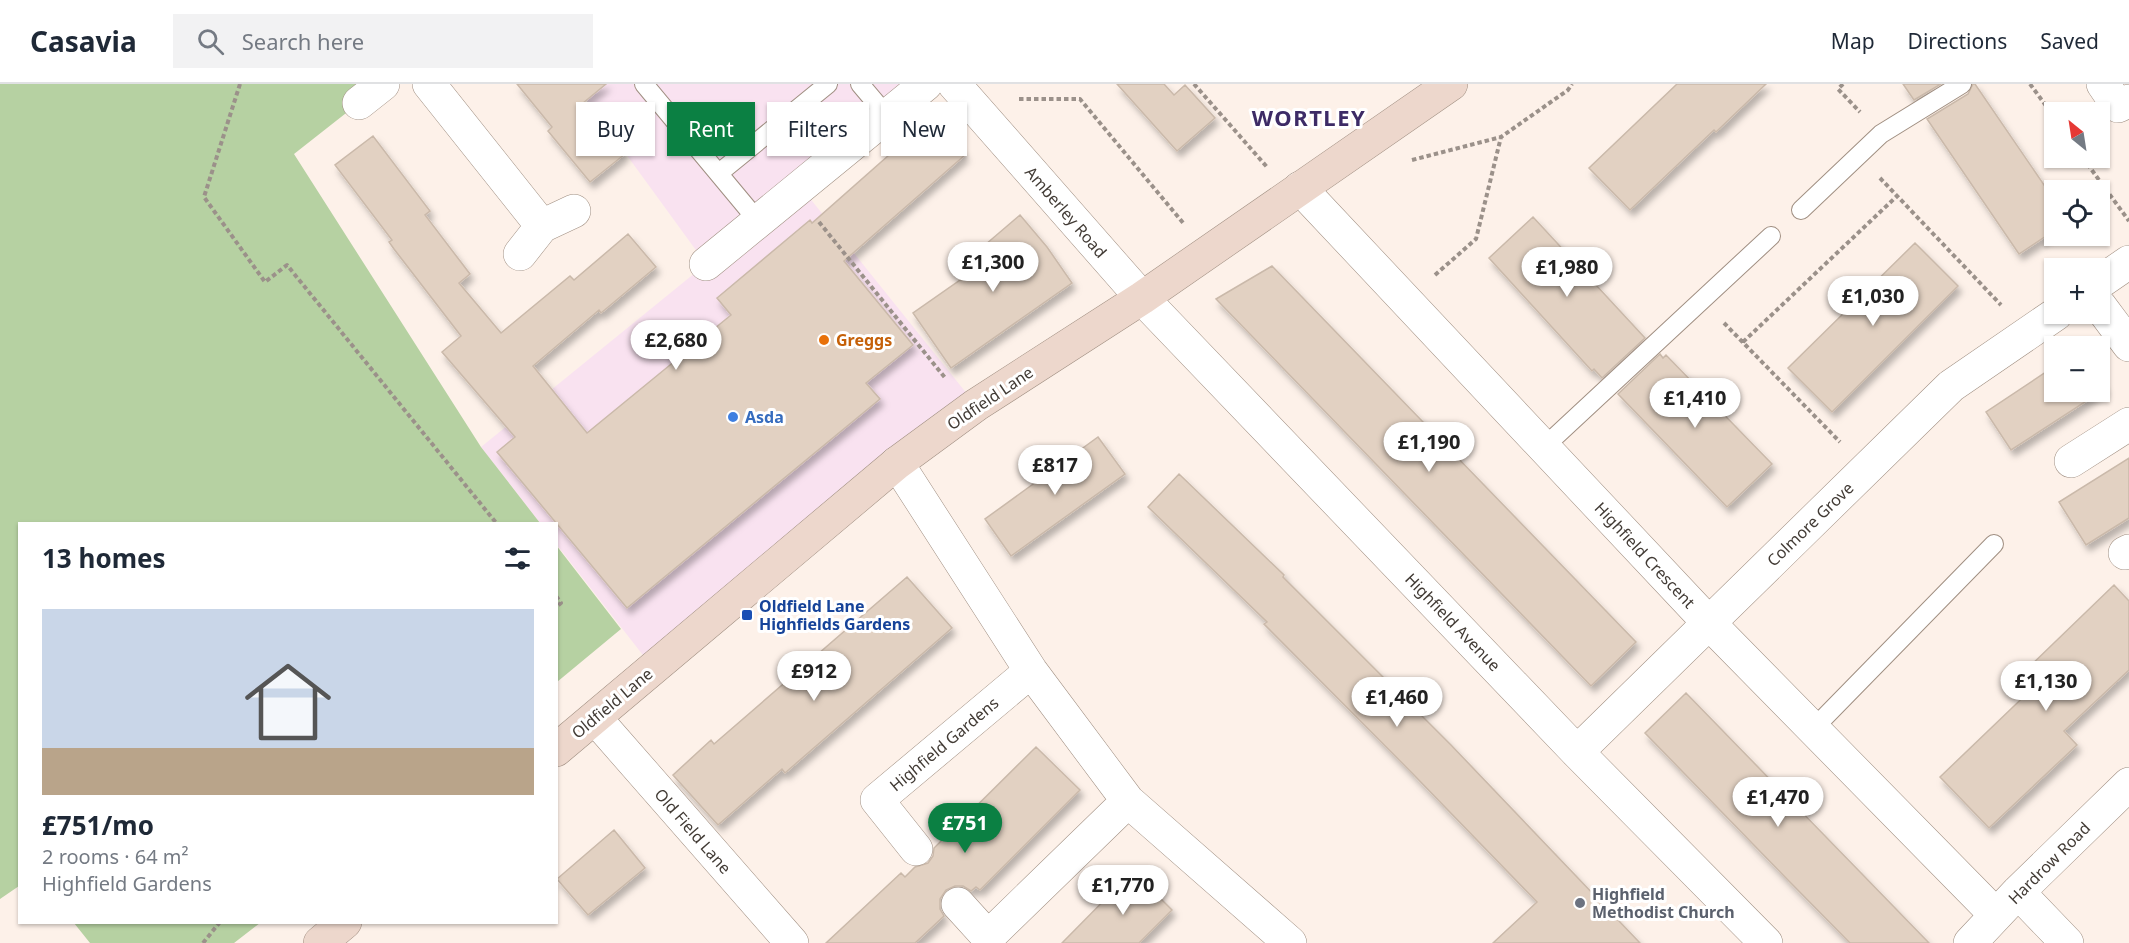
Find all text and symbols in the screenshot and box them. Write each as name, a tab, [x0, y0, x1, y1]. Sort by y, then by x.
search box	[173, 14, 593, 68]
text: Casavia	[30, 22, 137, 60]
icon: search	[194, 25, 227, 58]
text: Search here	[242, 26, 364, 56]
text: Map	[1831, 27, 1875, 55]
text: Directions	[1908, 27, 2007, 55]
text: Saved	[2040, 27, 2099, 55]
chip: Buy	[576, 102, 655, 156]
chip: Rent	[667, 102, 755, 156]
chip: Filters	[767, 102, 869, 156]
chip: New	[881, 102, 967, 156]
district label: WORTLEY	[1252, 102, 1366, 132]
north arrow	[2044, 102, 2110, 168]
map controls	[2044, 102, 2110, 402]
street label: Amberley Road	[1020, 162, 1112, 262]
button: locate	[2044, 180, 2110, 246]
pin: £1,300	[944, 242, 1042, 293]
pin: £1,980	[1518, 247, 1616, 298]
text: £1,300	[962, 248, 1024, 275]
text: £1,980	[1536, 253, 1598, 280]
button: +	[2044, 258, 2110, 324]
pin: £1,030	[1824, 276, 1922, 327]
text: £1,030	[1842, 282, 1904, 309]
pin: £2,680	[627, 320, 725, 371]
text: £2,680	[645, 326, 707, 353]
place label: Greggs	[836, 329, 892, 351]
marker: Greggs	[817, 333, 831, 347]
button: −	[2044, 336, 2110, 402]
street label: Oldfield Lane	[943, 361, 1037, 435]
pin: £1,410	[1646, 378, 1744, 429]
text: £1,410	[1664, 384, 1726, 411]
place label: Asda	[745, 406, 784, 428]
marker: Asda	[726, 410, 740, 424]
pin: £1,190	[1380, 422, 1478, 473]
text: £1,190	[1398, 428, 1460, 455]
pin: £817	[1019, 445, 1091, 496]
text: £817	[1032, 451, 1078, 478]
street label: Colmore Grove	[1762, 477, 1858, 571]
street label: Highfield Crescent	[1590, 497, 1700, 613]
text: 13 homes	[42, 540, 166, 576]
icon: filters	[501, 542, 534, 575]
street label: Highfield Avenue	[1400, 568, 1506, 676]
place label: Oldfield Lane Highfields Gardens	[759, 595, 910, 635]
marker: Oldfield Lane Highfields Gardens	[740, 608, 754, 622]
icon: home	[234, 648, 342, 756]
pin: £912	[778, 651, 850, 702]
text: £912	[791, 657, 837, 684]
pin: £1,130	[1997, 661, 2095, 712]
street label: Oldfield Lane	[567, 663, 657, 743]
text: £1,130	[2015, 667, 2077, 694]
pin: £1,460	[1348, 677, 1446, 728]
text: £1,460	[1366, 683, 1428, 710]
street label: Highfield Gardens	[885, 692, 1003, 796]
pin: £1,470	[1729, 777, 1827, 828]
text: £1,470	[1747, 783, 1809, 810]
street label: Old Field Lane	[650, 784, 736, 878]
pin: £751	[929, 803, 1001, 854]
text: £751/mo	[42, 807, 154, 843]
text: £751	[942, 809, 988, 836]
street label: Hardrow Road	[2003, 817, 2095, 909]
text: 2 rooms · 64 m²	[42, 843, 189, 870]
pin: £1,770	[1074, 865, 1172, 916]
text: Highfield Gardens	[42, 870, 212, 897]
text: £1,770	[1092, 871, 1154, 898]
place label: Highfield Methodist Church	[1592, 883, 1735, 923]
marker: Highfield Methodist Church	[1573, 896, 1587, 910]

